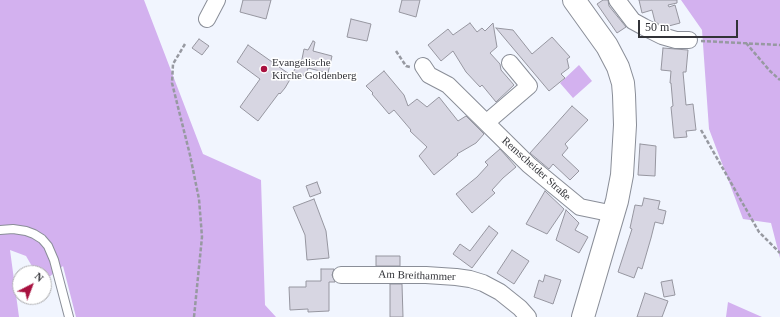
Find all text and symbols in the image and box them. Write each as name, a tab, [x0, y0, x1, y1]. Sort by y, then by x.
scale bar	[640, 12, 740, 38]
text: 50 m	[645, 20, 669, 34]
place label: Evangelische Kirche Goldenberg	[272, 56, 356, 82]
marker: Evangelische Kirche Goldenberg	[259, 64, 269, 74]
street label: Remscheider Straße	[499, 135, 573, 203]
north arrow	[12, 265, 52, 305]
street label: Am Breithammer	[378, 268, 456, 284]
text: N	[32, 270, 46, 284]

